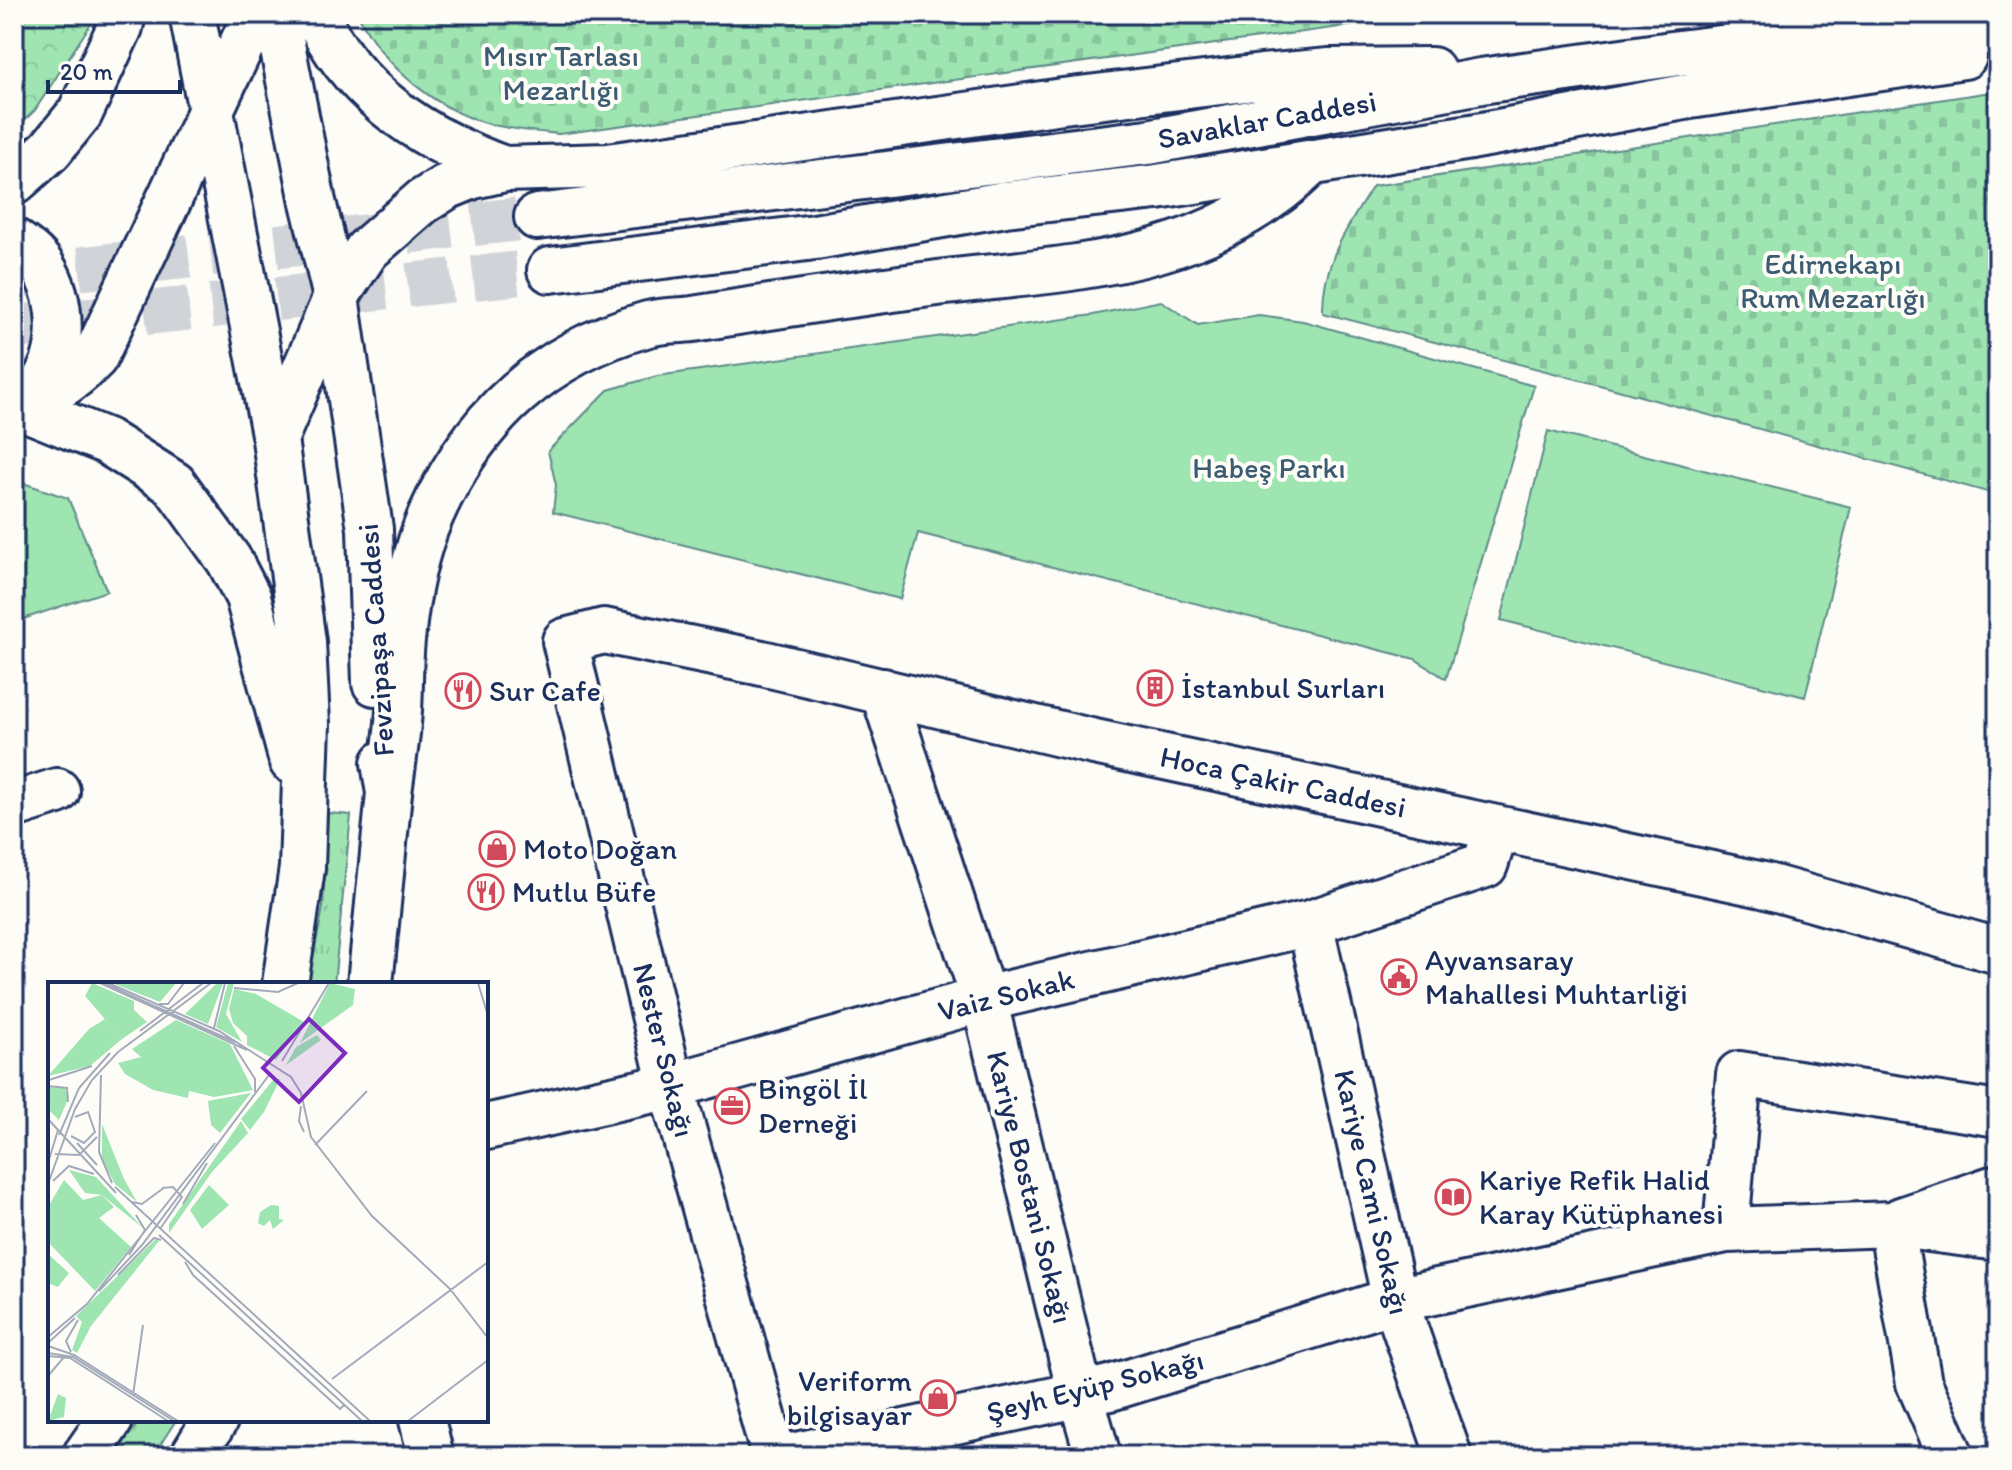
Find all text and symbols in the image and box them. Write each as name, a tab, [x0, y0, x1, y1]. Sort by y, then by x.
park label: Mısır Tarlası Mezarlığı	[483, 37, 639, 108]
scale bar	[48, 44, 180, 94]
text: 20 m	[60, 57, 113, 86]
street label: Savaklar Caddesi	[1155, 82, 1379, 157]
park label: Edirnekapı Rum Mezarlığı	[1740, 245, 1926, 316]
park label: Habeş Parkı	[1192, 449, 1346, 486]
street label: Fevzipaşa Caddesi	[349, 522, 402, 758]
building icon: İstanbul Surları	[1136, 669, 1174, 707]
place label: İstanbul Surları	[1181, 669, 1385, 706]
restaurant icon: Sur Cafe	[444, 672, 482, 710]
place label: Sur Cafe	[489, 672, 601, 709]
street label: Hoca Çakir Caddesi	[1157, 737, 1409, 826]
shop icon: Moto Doğan	[478, 830, 516, 868]
place label: Moto Doğan	[523, 830, 677, 867]
restaurant icon: Mutlu Büfe	[467, 873, 505, 911]
place label: Mutlu Büfe	[512, 873, 656, 910]
place label: Ayvansaray Mahallesi Muhtarliği	[1425, 941, 1688, 1012]
public building icon: Ayvansaray Mahallesi Muhtarliği	[1380, 958, 1418, 996]
street label: Nester Sokağı	[625, 959, 704, 1141]
street label: Vaiz Sokak	[934, 960, 1078, 1029]
inset map	[48, 982, 488, 1422]
street label: Kariye Bostani Sokağı	[979, 1047, 1082, 1327]
street label: Kariye Cami Sokağı	[1326, 1066, 1419, 1318]
place label: Bingöl İl Derneği	[758, 1070, 868, 1141]
office icon: Bingöl İl Derneği	[713, 1087, 751, 1125]
place label: Kariye Refik Halid Karay Kütüphanesi	[1479, 1161, 1724, 1232]
library icon: Kariye Refik Halid Karay Kütüphanesi	[1434, 1178, 1472, 1216]
street label: Şeyh Eyüp Sokağı	[982, 1341, 1207, 1430]
place label: Veriform bilgisayar	[787, 1362, 912, 1433]
shop icon: Veriform bilgisayar	[919, 1379, 957, 1417]

